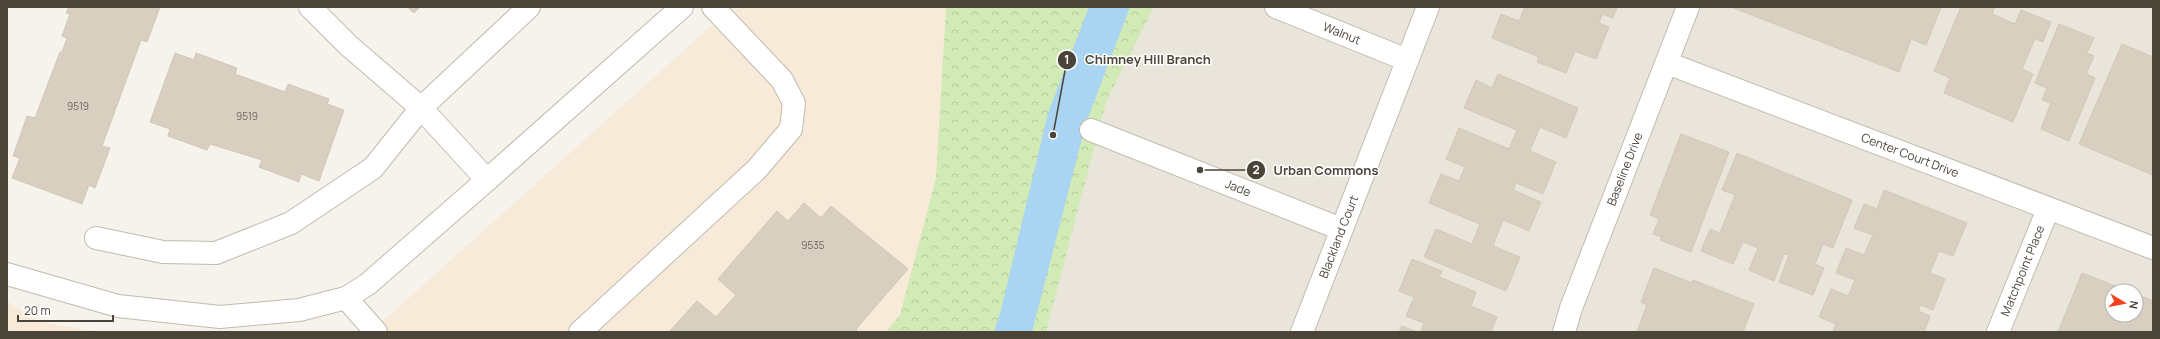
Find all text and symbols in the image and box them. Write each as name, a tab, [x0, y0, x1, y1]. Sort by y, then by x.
street label: Walnut	[1321, 18, 1364, 48]
callout: Chimney Hill Branch	[1057, 47, 1219, 72]
text: Chimney Hill Branch	[1085, 50, 1211, 68]
text: 1	[1064, 51, 1070, 68]
house number: 9519	[67, 99, 89, 113]
house number: 9519	[236, 109, 258, 123]
street label: Center Court Drive	[1859, 129, 1961, 181]
street label: Baseline Drive	[1603, 130, 1646, 208]
callout: Urban Commons	[1246, 158, 1386, 183]
text: 2	[1252, 161, 1260, 178]
text: Urban Commons	[1274, 161, 1378, 179]
street label: Jade	[1223, 175, 1253, 200]
street label: Blackland Court	[1315, 193, 1362, 281]
street label: Matchpoint Place	[1996, 223, 2048, 319]
house number: 9535	[801, 238, 825, 252]
north arrow	[2104, 283, 2144, 323]
scale bar	[18, 297, 113, 323]
text: N	[2126, 300, 2142, 310]
text: 20 m	[24, 302, 51, 319]

